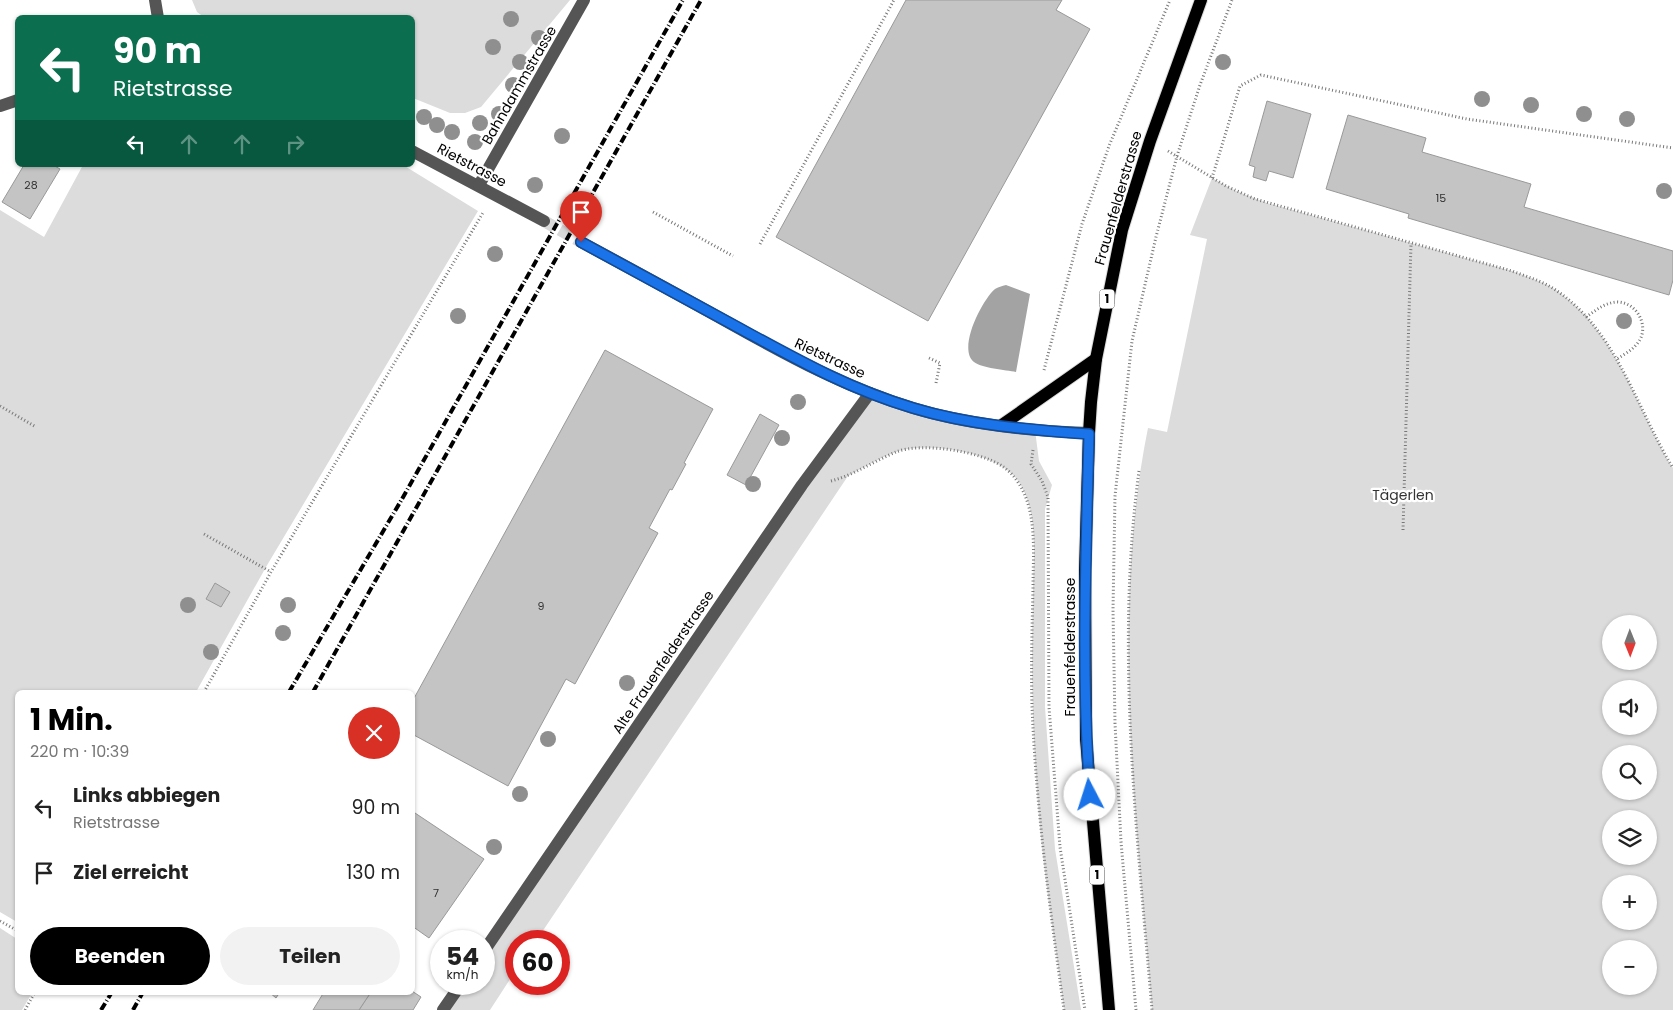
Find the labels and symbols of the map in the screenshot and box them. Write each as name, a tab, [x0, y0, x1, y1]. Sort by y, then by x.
street label: Bahndammstrasse	[477, 22, 561, 148]
street label: Frauenfelderstrasse	[1089, 128, 1147, 267]
street label: Rietstrasse	[434, 138, 511, 192]
house number: 28	[24, 177, 38, 193]
house number: 15	[1436, 190, 1446, 206]
pin	[560, 191, 602, 242]
road number: 1	[1100, 290, 1114, 308]
street label: Rietstrasse	[791, 333, 869, 383]
park label: Tägerlen	[1372, 485, 1434, 505]
street label: Frauenfelderstrasse	[1060, 577, 1080, 716]
street label: Alte Frauenfelderstrasse	[607, 586, 719, 738]
house number: 9	[538, 598, 545, 614]
north arrow	[1602, 615, 1658, 670]
position arrow	[1063, 768, 1115, 820]
road number: 1	[1090, 866, 1104, 884]
house number: 7	[433, 885, 439, 901]
speed limit sign: 60	[505, 930, 570, 995]

